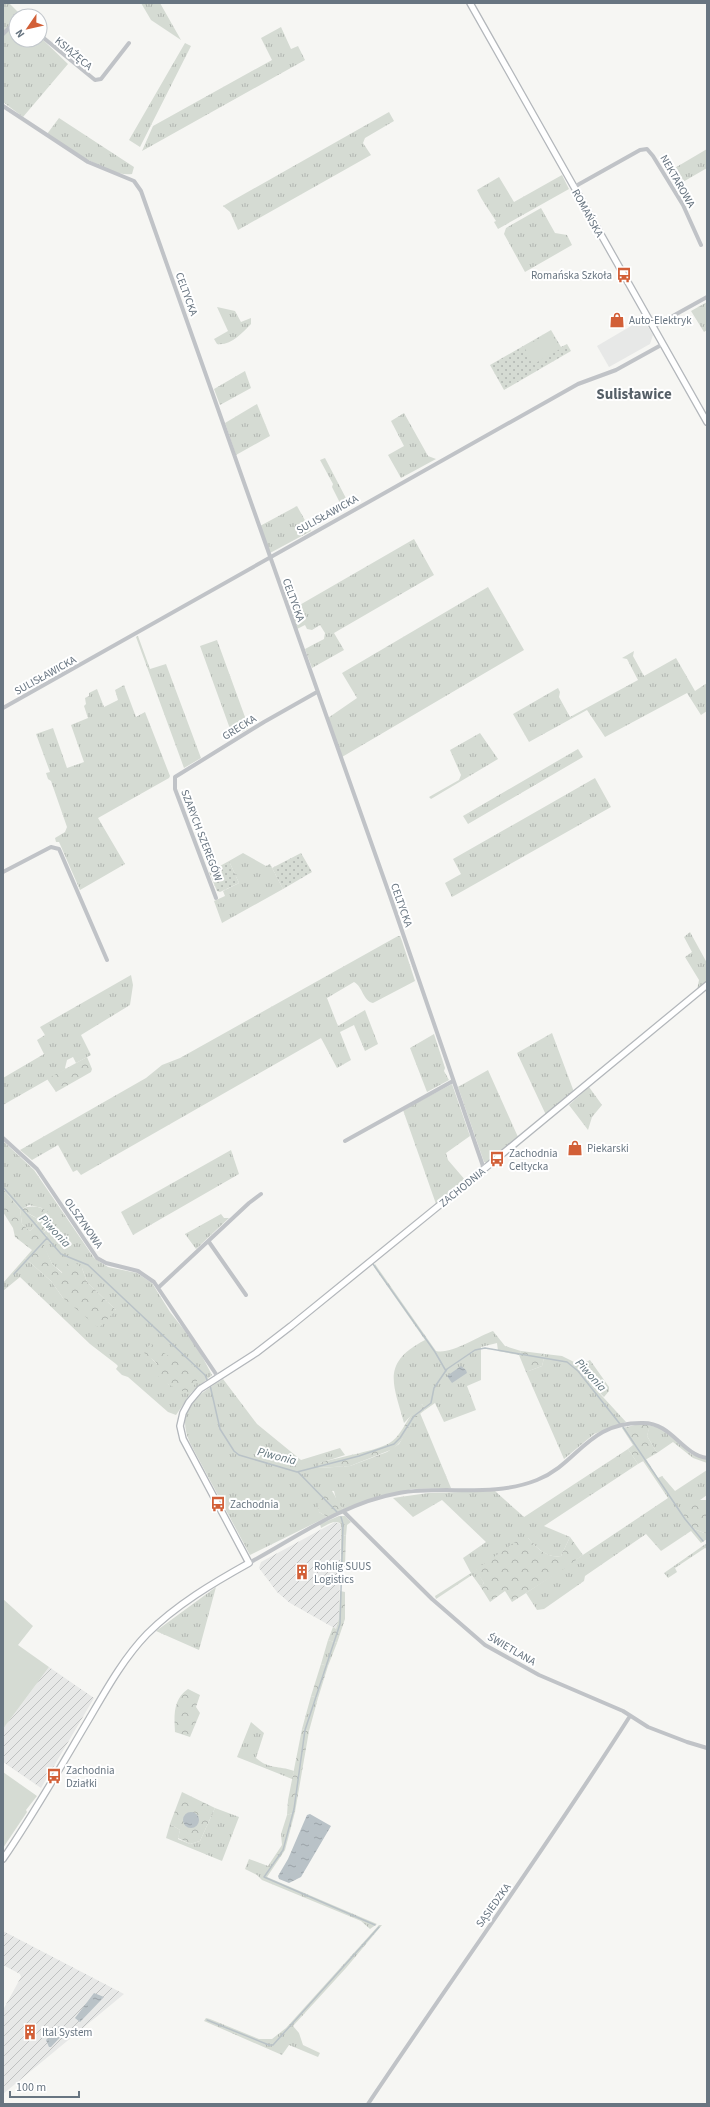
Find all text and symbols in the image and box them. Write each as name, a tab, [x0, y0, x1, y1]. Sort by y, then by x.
north arrow	[8, 8, 48, 48]
text: N	[12, 26, 28, 41]
street label: KSIĄŻĘCA	[52, 33, 96, 74]
street label: NEKTAROWA	[656, 152, 699, 210]
street label: ROMAŃSKA	[568, 187, 607, 240]
bus stop icon: Romańska Szkoła	[615, 266, 633, 284]
place label: Romańska Szkoła	[531, 268, 612, 283]
street label: CELTYCKA	[172, 270, 201, 318]
shop icon: Auto-Elektryk	[608, 311, 626, 329]
place label: Auto-Elektryk	[629, 313, 692, 328]
district label: Sulisławice	[596, 384, 672, 405]
street label: SULISŁAWICKA	[294, 491, 361, 538]
street label: CELTYCKA	[279, 576, 308, 624]
street label: SULISŁAWICKA	[12, 652, 79, 699]
street label: GRECKA	[219, 711, 259, 744]
street label: SZARYCH SZEREGÓW	[177, 787, 226, 883]
street label: CELTYCKA	[387, 881, 416, 929]
shop icon: Piekarski	[566, 1139, 584, 1157]
place label: Piekarski	[587, 1141, 629, 1156]
place label: Zachodnia Celtycka	[509, 1146, 558, 1174]
bus stop icon: Zachodnia Celtycka	[488, 1150, 506, 1168]
street label: ZACHODNIA	[436, 1164, 489, 1211]
street label: OLSZYNOWA	[61, 1195, 106, 1251]
water label: Piwonia	[35, 1211, 75, 1252]
water label: Piwonia	[571, 1355, 611, 1396]
water label: Piwonia	[256, 1443, 299, 1470]
bus stop icon: Zachodnia	[209, 1495, 227, 1513]
place label: Zachodnia	[230, 1497, 279, 1512]
place label: Rohlig SUUS Logistics	[314, 1559, 371, 1587]
building icon: Rohlig SUUS Logistics	[293, 1563, 311, 1581]
street label: ŚWIETLANA	[485, 1630, 539, 1669]
place label: Zachodnia Działki	[66, 1763, 115, 1791]
bus stop icon: Zachodnia Działki	[45, 1767, 63, 1785]
street label: SĄSIEDZKA	[472, 1880, 515, 1930]
building icon: Ital System	[21, 2023, 39, 2041]
place label: Ital System	[42, 2025, 92, 2040]
scale bar	[10, 2073, 79, 2099]
text: 100 m	[16, 2079, 46, 2096]

